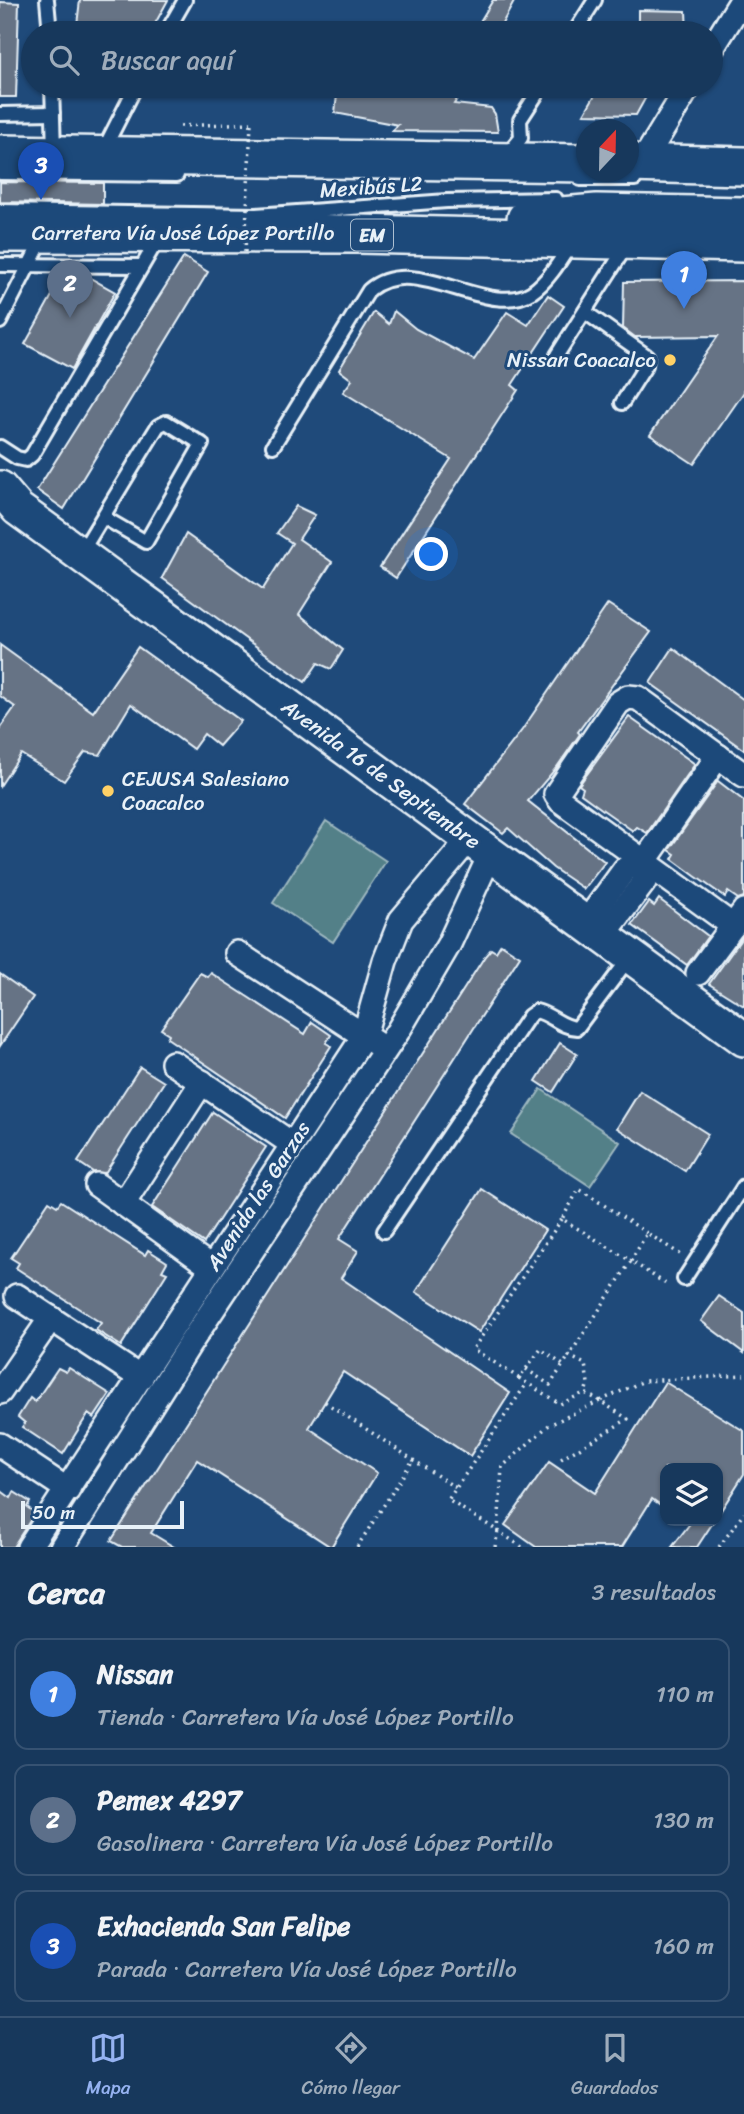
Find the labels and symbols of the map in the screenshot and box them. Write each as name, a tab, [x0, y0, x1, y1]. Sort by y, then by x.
north arrow	[576, 119, 639, 182]
pin: 3	[18, 142, 64, 200]
street label: Mexibús L2	[318, 164, 424, 210]
street label: Carretera Vía José López Portillo	[32, 214, 335, 252]
road number: EM	[351, 219, 393, 250]
pin: 1	[661, 251, 707, 309]
pin: 2	[47, 260, 93, 318]
place label: Nissan Coacalco	[507, 341, 656, 379]
marker: Nissan Coacalco	[662, 352, 678, 368]
your location	[414, 537, 448, 571]
street label: Avenida 16 de Septiembre	[272, 688, 489, 860]
place label: CEJUSA Salesiano Coacalco	[122, 760, 290, 822]
marker: CEJUSA Salesiano Coacalco	[100, 783, 116, 799]
street label: Avenida las Garzas	[195, 1113, 321, 1280]
scale bar	[21, 1498, 184, 1530]

